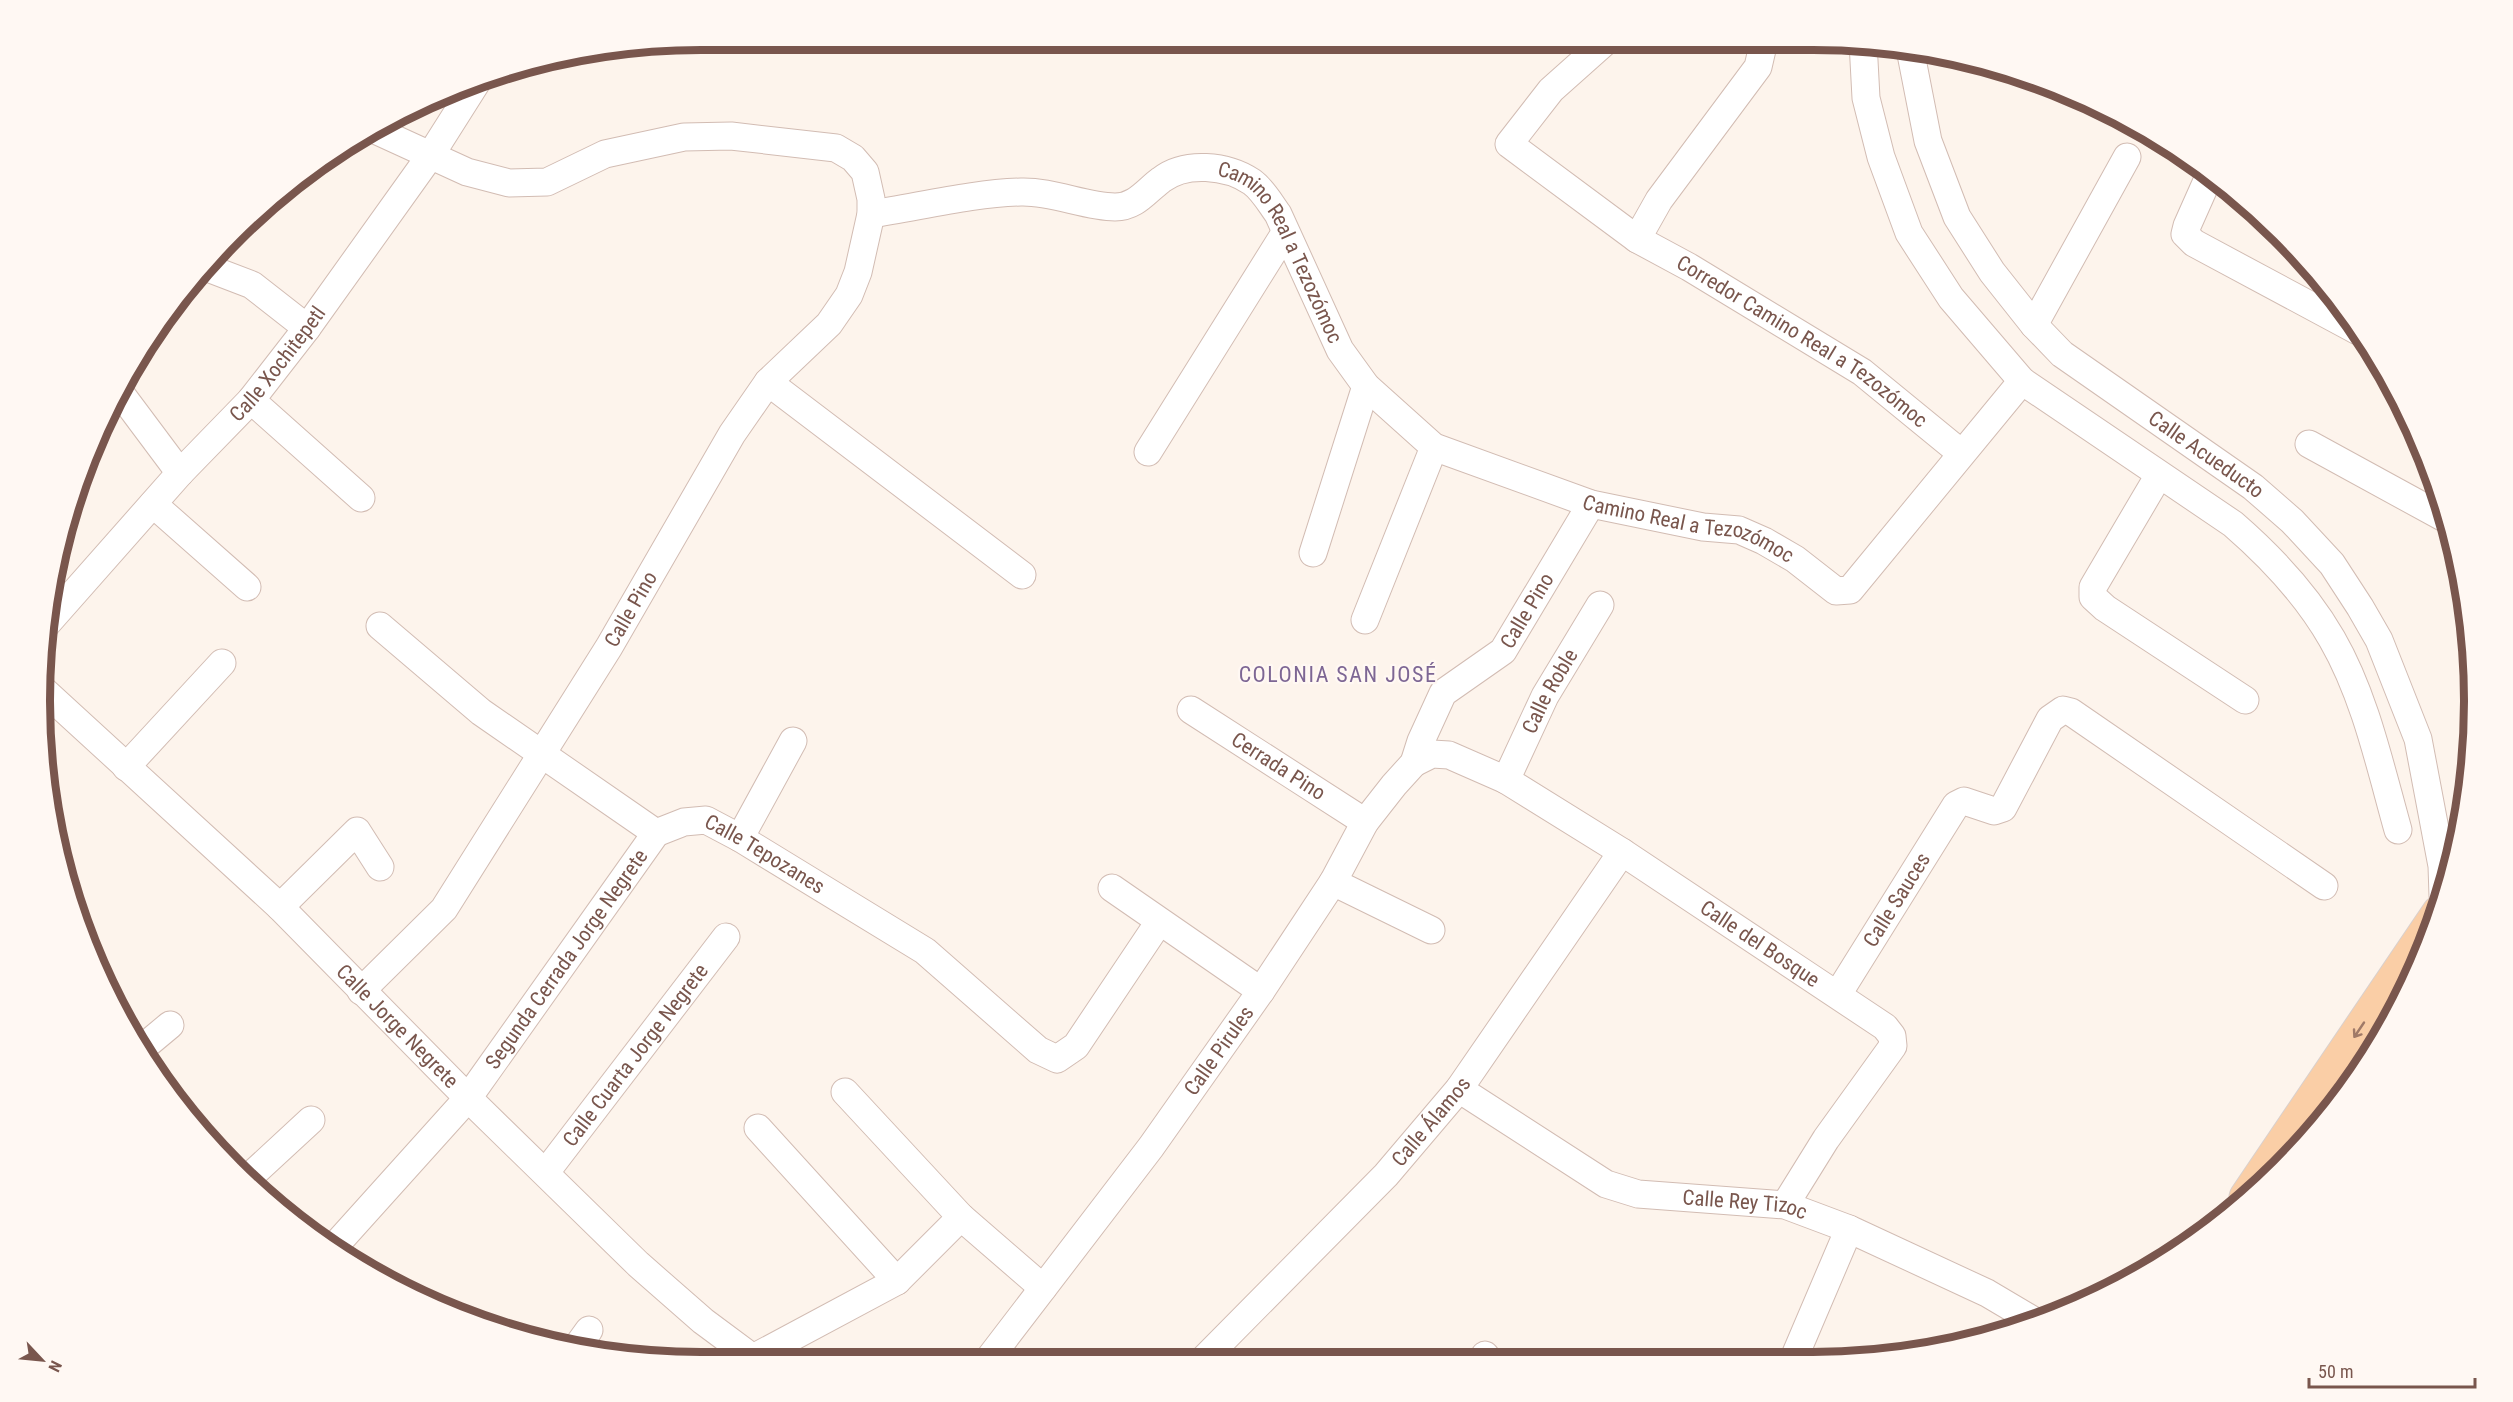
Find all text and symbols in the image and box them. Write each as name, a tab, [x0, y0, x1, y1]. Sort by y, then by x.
street label: Camino Real a Tezozómoc	[1216, 157, 1347, 347]
street label: Corredor Camino Real a Tezozómoc	[1673, 251, 1932, 432]
street label: Calle Xochitepetl	[225, 302, 330, 427]
street label: Calle Acueducto	[2144, 406, 2269, 503]
street label: Camino Real a Tezozómoc	[1579, 490, 1798, 568]
street label: Calle Pino	[600, 567, 662, 651]
street label: Calle Pino	[1495, 569, 1559, 653]
street label: Calle Roble	[1517, 644, 1583, 737]
district label: COLONIA SAN JOSÉ	[1239, 662, 1437, 687]
street label: Cerrada Pino	[1227, 727, 1330, 805]
street label: Calle Tepozanes	[701, 809, 829, 899]
street label: Segunda Cerrada Jorge Negrete	[480, 845, 653, 1074]
street label: Calle Sauces	[1858, 848, 1935, 951]
street label: Calle del Bosque	[1696, 895, 1824, 992]
street label: Calle Jorge Negrete	[331, 959, 463, 1093]
street label: Calle Cuarta Jorge Negrete	[558, 959, 713, 1151]
street label: Calle Pirules	[1179, 1001, 1259, 1100]
one-way arrow	[2353, 1021, 2365, 1038]
street label: Calle Álamos	[1387, 1073, 1475, 1171]
street label: Calle Rey Tizoc	[1682, 1185, 1811, 1224]
north arrow	[12, 1330, 72, 1390]
scale bar	[2309, 1351, 2476, 1389]
text: N	[44, 1358, 66, 1375]
text: 50 m	[2318, 1361, 2353, 1382]

